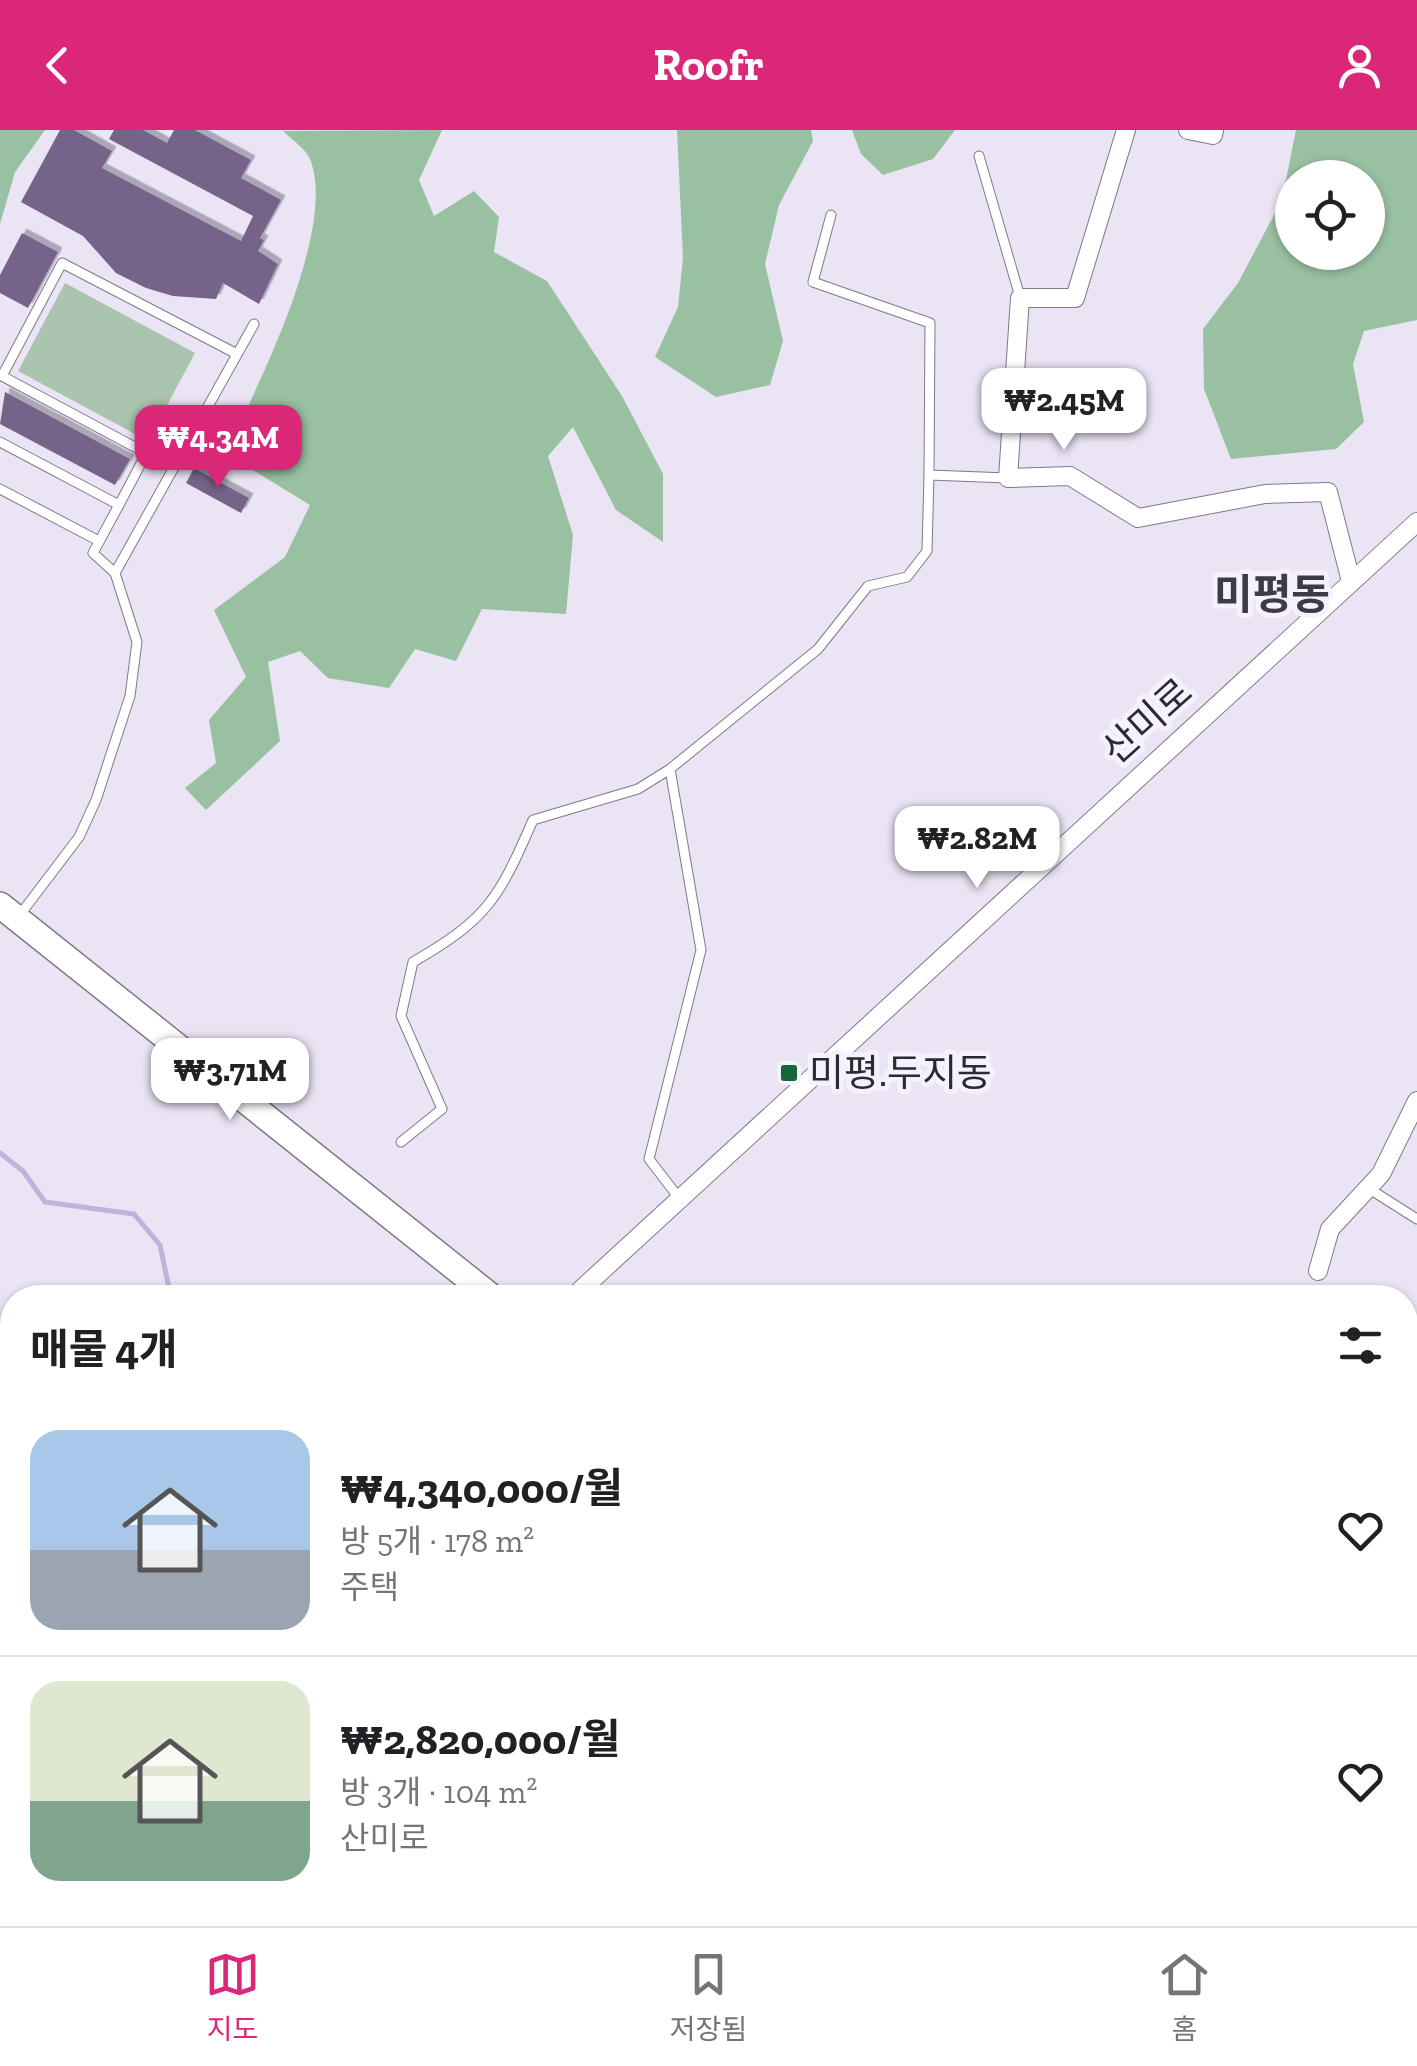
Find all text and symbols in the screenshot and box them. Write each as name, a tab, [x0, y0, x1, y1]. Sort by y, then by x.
icon: back	[30, 38, 85, 93]
text: Roofr	[653, 38, 764, 92]
icon: person	[1332, 38, 1387, 93]
map controls	[1275, 160, 1385, 270]
button: locate	[1275, 160, 1385, 270]
pin: ₩2.45M	[983, 368, 1145, 453]
text: ₩2.45M	[1003, 381, 1125, 419]
pin: ₩4.34M	[137, 405, 299, 490]
text: ₩4.34M	[157, 418, 279, 456]
district label: 미평동	[1214, 569, 1330, 620]
street label: 산미로	[1093, 669, 1201, 773]
pin: ₩2.82M	[896, 806, 1058, 891]
text: ₩2.82M	[917, 819, 1037, 857]
pin: ₩3.71M	[149, 1038, 311, 1123]
place label: 미평.두지동	[809, 1050, 992, 1096]
text: ₩3.71M	[173, 1051, 287, 1089]
marker: 미평.두지동	[778, 1062, 800, 1084]
icon: filters	[1333, 1318, 1388, 1373]
text: 매물 4개	[30, 1324, 178, 1375]
text: ₩4,340,000/월	[340, 1463, 623, 1514]
icon: home	[110, 1470, 230, 1590]
icon: heart	[1333, 1503, 1388, 1558]
text: 방 5개 · 178 m²	[340, 1522, 534, 1560]
text: 주택	[340, 1568, 399, 1606]
text: ₩2,820,000/월	[340, 1714, 620, 1765]
icon: home	[110, 1721, 230, 1841]
icon: heart	[1333, 1754, 1388, 1809]
text: 방 3개 · 104 m²	[340, 1773, 537, 1811]
text: 산미로	[340, 1819, 428, 1857]
tab: 지도	[205, 1947, 260, 2047]
tab: 저장됨	[670, 1947, 747, 2047]
tab: 홈	[1157, 1947, 1212, 2047]

